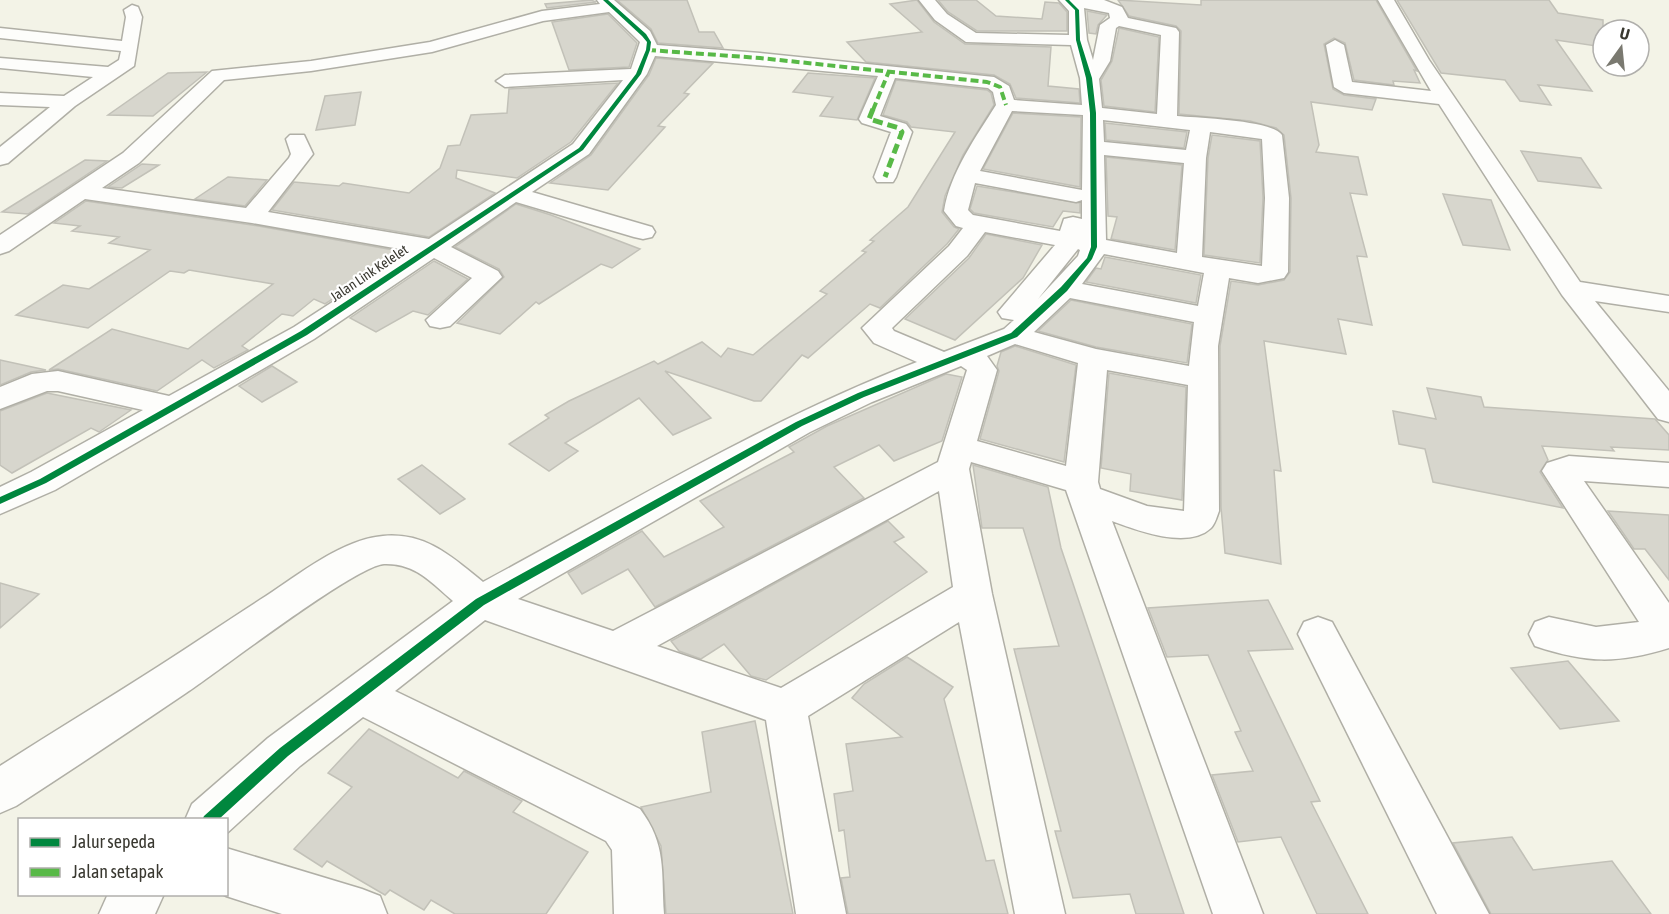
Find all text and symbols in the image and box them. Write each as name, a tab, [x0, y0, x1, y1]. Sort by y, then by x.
north arrow	[1591, 18, 1651, 78]
text: U	[1618, 24, 1632, 43]
street label: Jalan Link Kelelet	[327, 241, 411, 305]
legend	[18, 818, 228, 896]
text: Jalur sepeda	[72, 831, 155, 852]
text: Jalan setapak	[72, 861, 163, 882]

